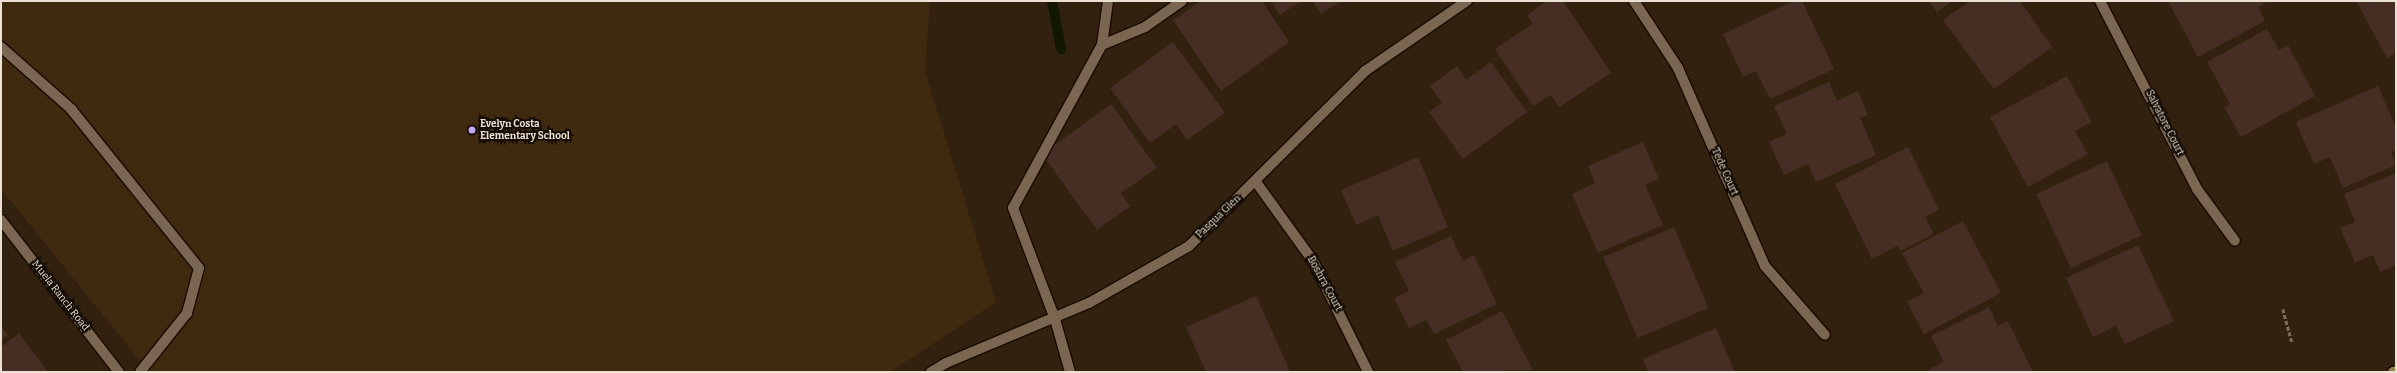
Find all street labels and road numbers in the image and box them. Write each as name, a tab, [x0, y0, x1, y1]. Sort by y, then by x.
street label: Salvatore Court	[2142, 88, 2186, 158]
street label: Tede Court	[1708, 147, 1740, 197]
street label: Pasqua Glen	[1194, 193, 1244, 241]
street label: Boshra Court	[1304, 254, 1344, 314]
street label: Muela Ranch Road	[29, 259, 91, 333]

